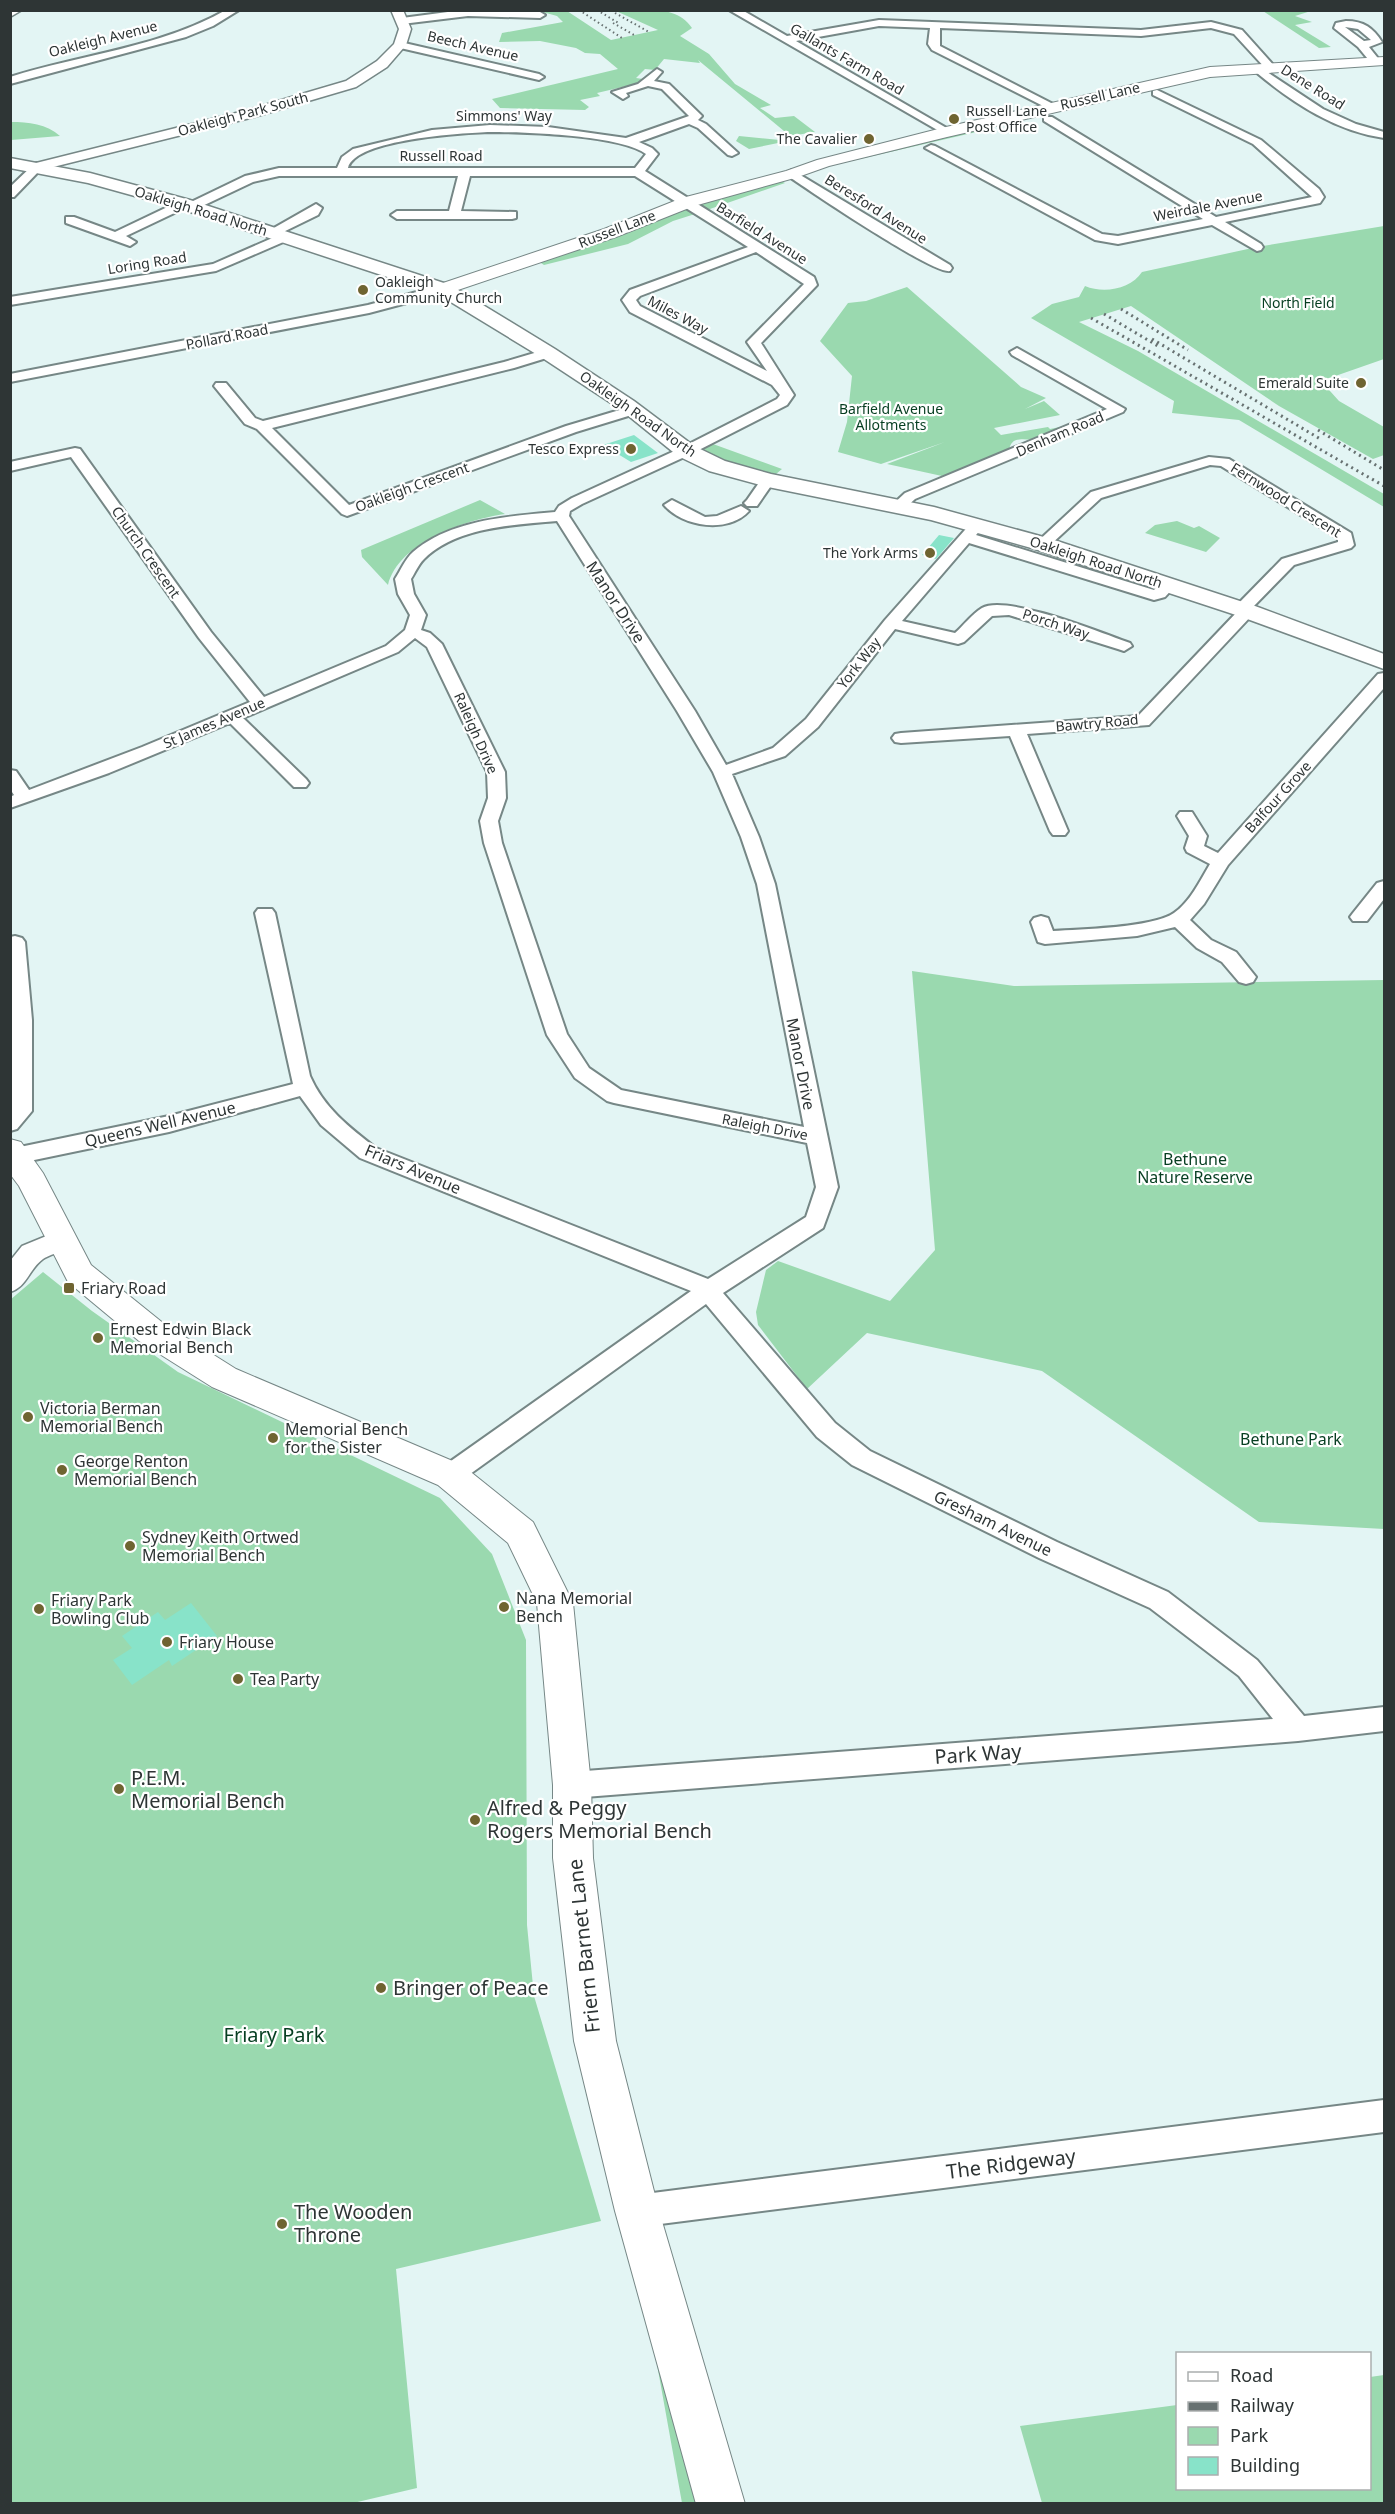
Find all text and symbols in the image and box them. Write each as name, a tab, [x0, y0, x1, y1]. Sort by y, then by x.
street label: Oakleigh Avenue	[47, 16, 159, 61]
street label: Gallants Farm Road	[787, 18, 908, 99]
street label: Beech Avenue	[426, 26, 521, 65]
street label: Dene Road	[1278, 59, 1349, 114]
street label: Russell Lane	[1058, 77, 1142, 114]
street label: Oakleigh Park South	[176, 87, 310, 140]
place label: Russell Lane Post Office	[966, 101, 1047, 136]
street label: Simmons' Way	[456, 106, 553, 125]
marker: Russell Lane Post Office	[947, 112, 961, 126]
place label: The Cavalier	[776, 129, 857, 148]
marker: The Cavalier	[862, 132, 876, 146]
street label: Russell Road	[399, 146, 483, 165]
street label: Beresford Avenue	[821, 169, 931, 248]
street label: Oakleigh Road North	[132, 181, 270, 240]
street label: Weirdale Avenue	[1152, 186, 1264, 225]
street label: Barfield Avenue	[713, 197, 812, 268]
street label: Russell Lane	[575, 205, 658, 252]
street label: Loring Road	[106, 247, 188, 278]
place label: Oakleigh Community Church	[375, 272, 502, 307]
marker: Oakleigh Community Church	[356, 283, 370, 297]
street label: Miles Way	[645, 291, 713, 339]
park label: North Field	[1261, 293, 1335, 312]
street label: Pollard Road	[184, 319, 270, 354]
street label: Oakleigh Road North	[576, 366, 700, 461]
place label: Emerald Suite	[1258, 373, 1349, 392]
marker: Emerald Suite	[1354, 376, 1368, 390]
park label: Barfield Avenue Allotments	[839, 399, 943, 434]
street label: Denham Road	[1013, 406, 1107, 461]
place label: Tesco Express	[528, 439, 619, 458]
marker: Tesco Express	[624, 442, 638, 456]
street label: Oakleigh Crescent	[352, 457, 471, 516]
street label: Fernwood Crescent	[1227, 458, 1345, 541]
street label: Church Crescent	[108, 502, 185, 601]
street label: Oakleigh Road North	[1028, 531, 1165, 592]
place label: The York Arms	[823, 543, 918, 562]
marker: The York Arms	[923, 546, 937, 560]
street label: Manor Drive	[581, 557, 651, 647]
street label: Porch Way	[1020, 604, 1093, 644]
street label: York Way	[833, 632, 885, 692]
street label: Raleigh Drive	[450, 689, 503, 777]
street label: St James Avenue	[160, 693, 268, 752]
street label: Bawtry Road	[1055, 709, 1139, 736]
street label: Balfour Grove	[1240, 756, 1315, 837]
street label: Manor Drive	[781, 1016, 821, 1112]
street label: Queens Well Avenue	[82, 1096, 238, 1152]
street label: Raleigh Drive	[720, 1109, 810, 1144]
street label: Friars Avenue	[361, 1139, 465, 1199]
park label: Bethune Nature Reserve	[1137, 1148, 1253, 1188]
place label: Friary Road	[81, 1277, 166, 1299]
marker: Friary Road	[62, 1281, 76, 1295]
place label: Ernest Edwin Black Memorial Bench	[110, 1318, 252, 1358]
marker: Ernest Edwin Black Memorial Bench	[91, 1331, 105, 1345]
place label: Victoria Berman Memorial Bench	[40, 1397, 163, 1437]
marker: Victoria Berman Memorial Bench	[21, 1410, 35, 1424]
place label: Memorial Bench for the Sister	[285, 1418, 408, 1458]
park label: Bethune Park	[1240, 1428, 1342, 1450]
marker: Memorial Bench for the Sister	[266, 1431, 280, 1445]
place label: George Renton Memorial Bench	[74, 1450, 197, 1490]
marker: George Renton Memorial Bench	[55, 1463, 69, 1477]
street label: Gresham Avenue	[930, 1485, 1056, 1561]
place label: Sydney Keith Ortwed Memorial Bench	[142, 1526, 299, 1566]
marker: Sydney Keith Ortwed Memorial Bench	[123, 1539, 137, 1553]
place label: Nana Memorial Bench	[516, 1587, 632, 1627]
place label: Friary Park Bowling Club	[51, 1589, 149, 1629]
marker: Nana Memorial Bench	[497, 1600, 511, 1614]
marker: Friary Park Bowling Club	[32, 1602, 46, 1616]
place label: Friary House	[179, 1631, 274, 1653]
marker: Friary House	[160, 1635, 174, 1649]
place label: Tea Party	[250, 1668, 320, 1690]
marker: Tea Party	[231, 1672, 245, 1686]
street label: Park Way	[934, 1737, 1023, 1770]
place label: P.E.M. Memorial Bench	[131, 1764, 285, 1814]
marker: P.E.M. Memorial Bench	[112, 1782, 126, 1796]
place label: Alfred & Peggy Rogers Memorial Bench	[487, 1794, 712, 1844]
marker: Alfred & Peggy Rogers Memorial Bench	[468, 1813, 482, 1827]
street label: Friern Barnet Lane	[561, 1858, 606, 2034]
place label: Bringer of Peace	[393, 1974, 548, 2001]
marker: Bringer of Peace	[374, 1981, 388, 1995]
park label: Friary Park	[224, 2021, 325, 2048]
street label: The Ridgeway	[945, 2142, 1078, 2185]
place label: The Wooden Throne	[294, 2198, 412, 2248]
marker: The Wooden Throne	[275, 2217, 289, 2231]
legend	[1176, 2352, 1371, 2490]
text: Road	[1230, 2363, 1273, 2387]
text: Railway	[1230, 2393, 1295, 2417]
text: Park	[1230, 2423, 1268, 2447]
text: Building	[1230, 2453, 1300, 2477]

